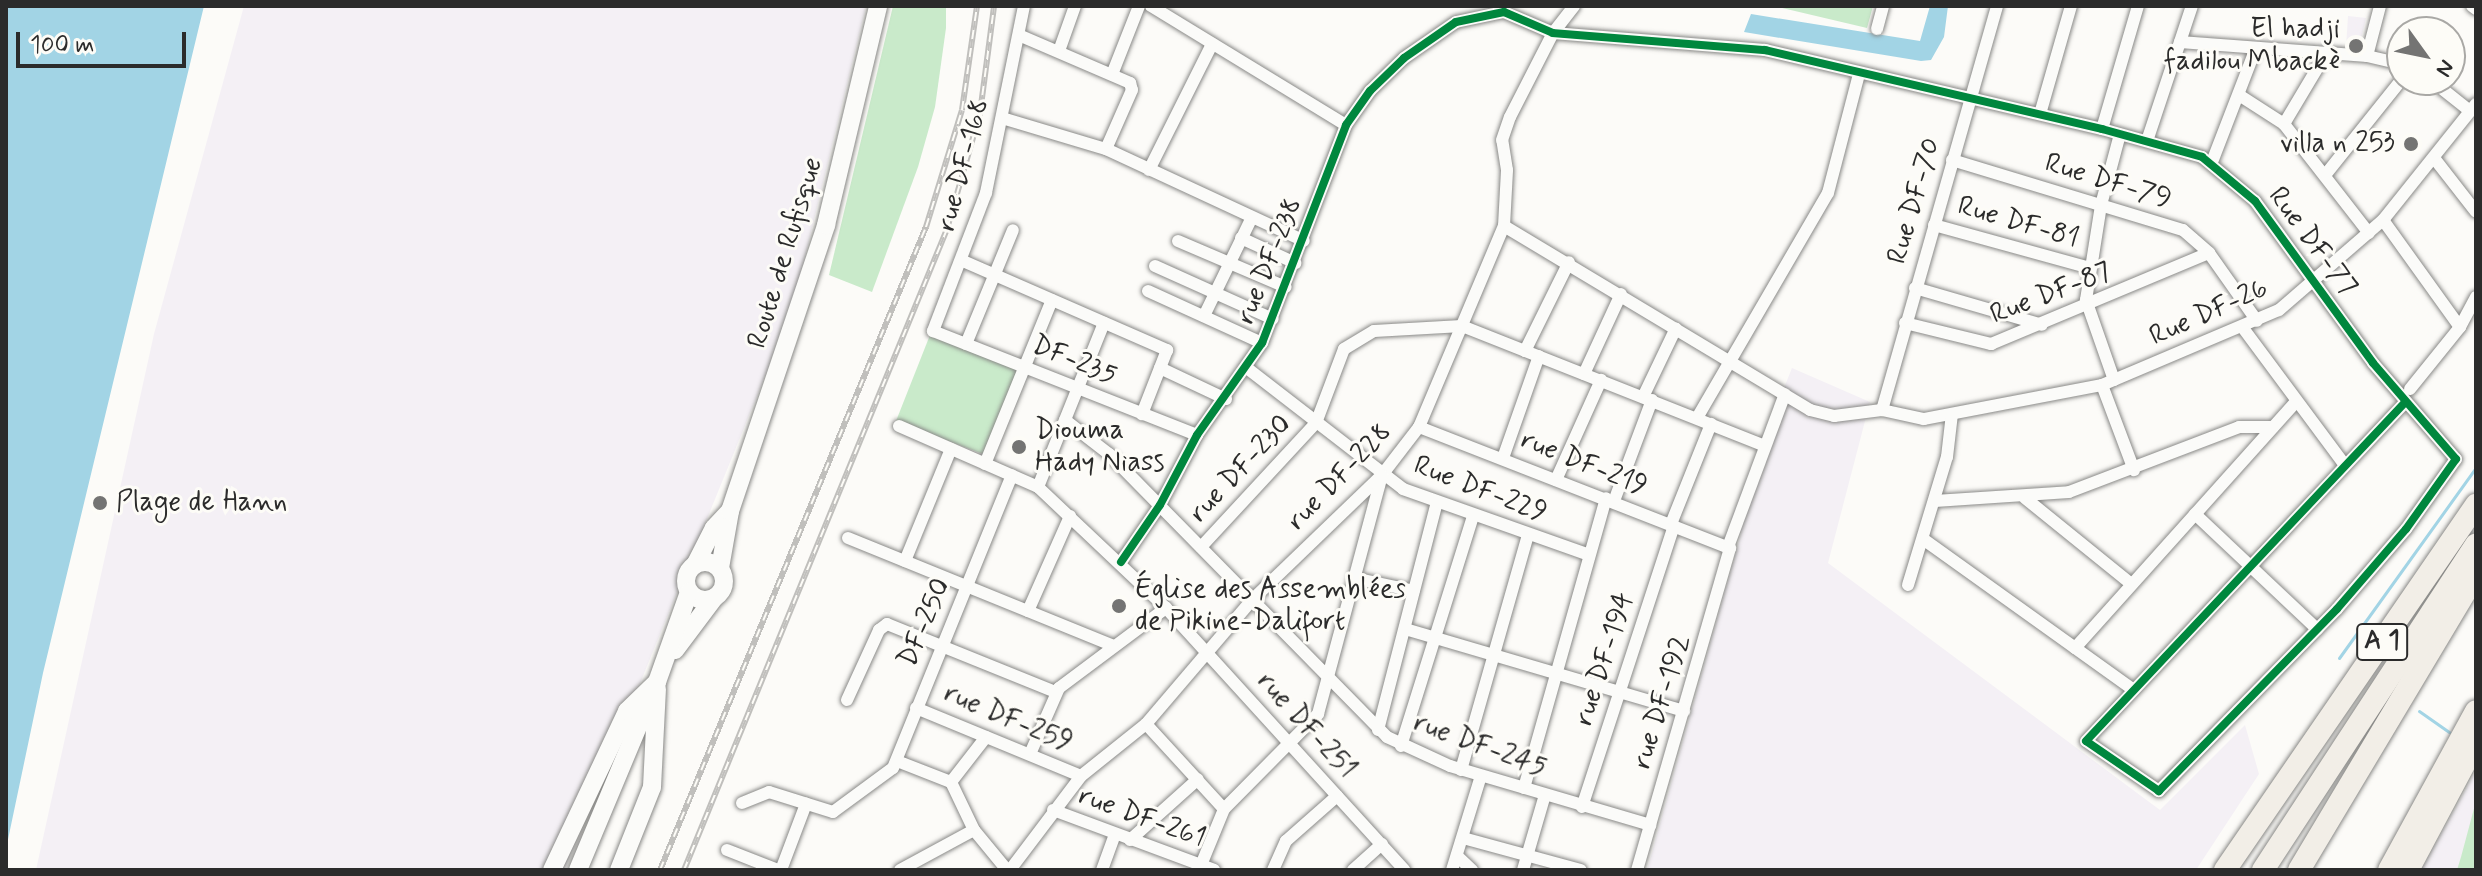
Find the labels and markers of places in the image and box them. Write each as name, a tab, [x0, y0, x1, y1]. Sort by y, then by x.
place label: El hadji fadilou Mbackè	[2163, 13, 2340, 79]
marker: El hadji fadilou Mbackè	[2347, 37, 2365, 55]
place label: villa n 253	[2280, 127, 2395, 161]
marker: villa n 253	[2402, 135, 2420, 153]
place label: Diouma Hady Niass	[1035, 414, 1164, 480]
marker: Diouma Hady Niass	[1010, 438, 1028, 456]
place label: Plage de Hann	[116, 486, 292, 520]
marker: Plage de Hann	[91, 494, 109, 512]
place label: Église des Assemblées de Pikine-Dalifort	[1135, 573, 1406, 639]
marker: Église des Assemblées de Pikine-Dalifort	[1110, 597, 1128, 615]

